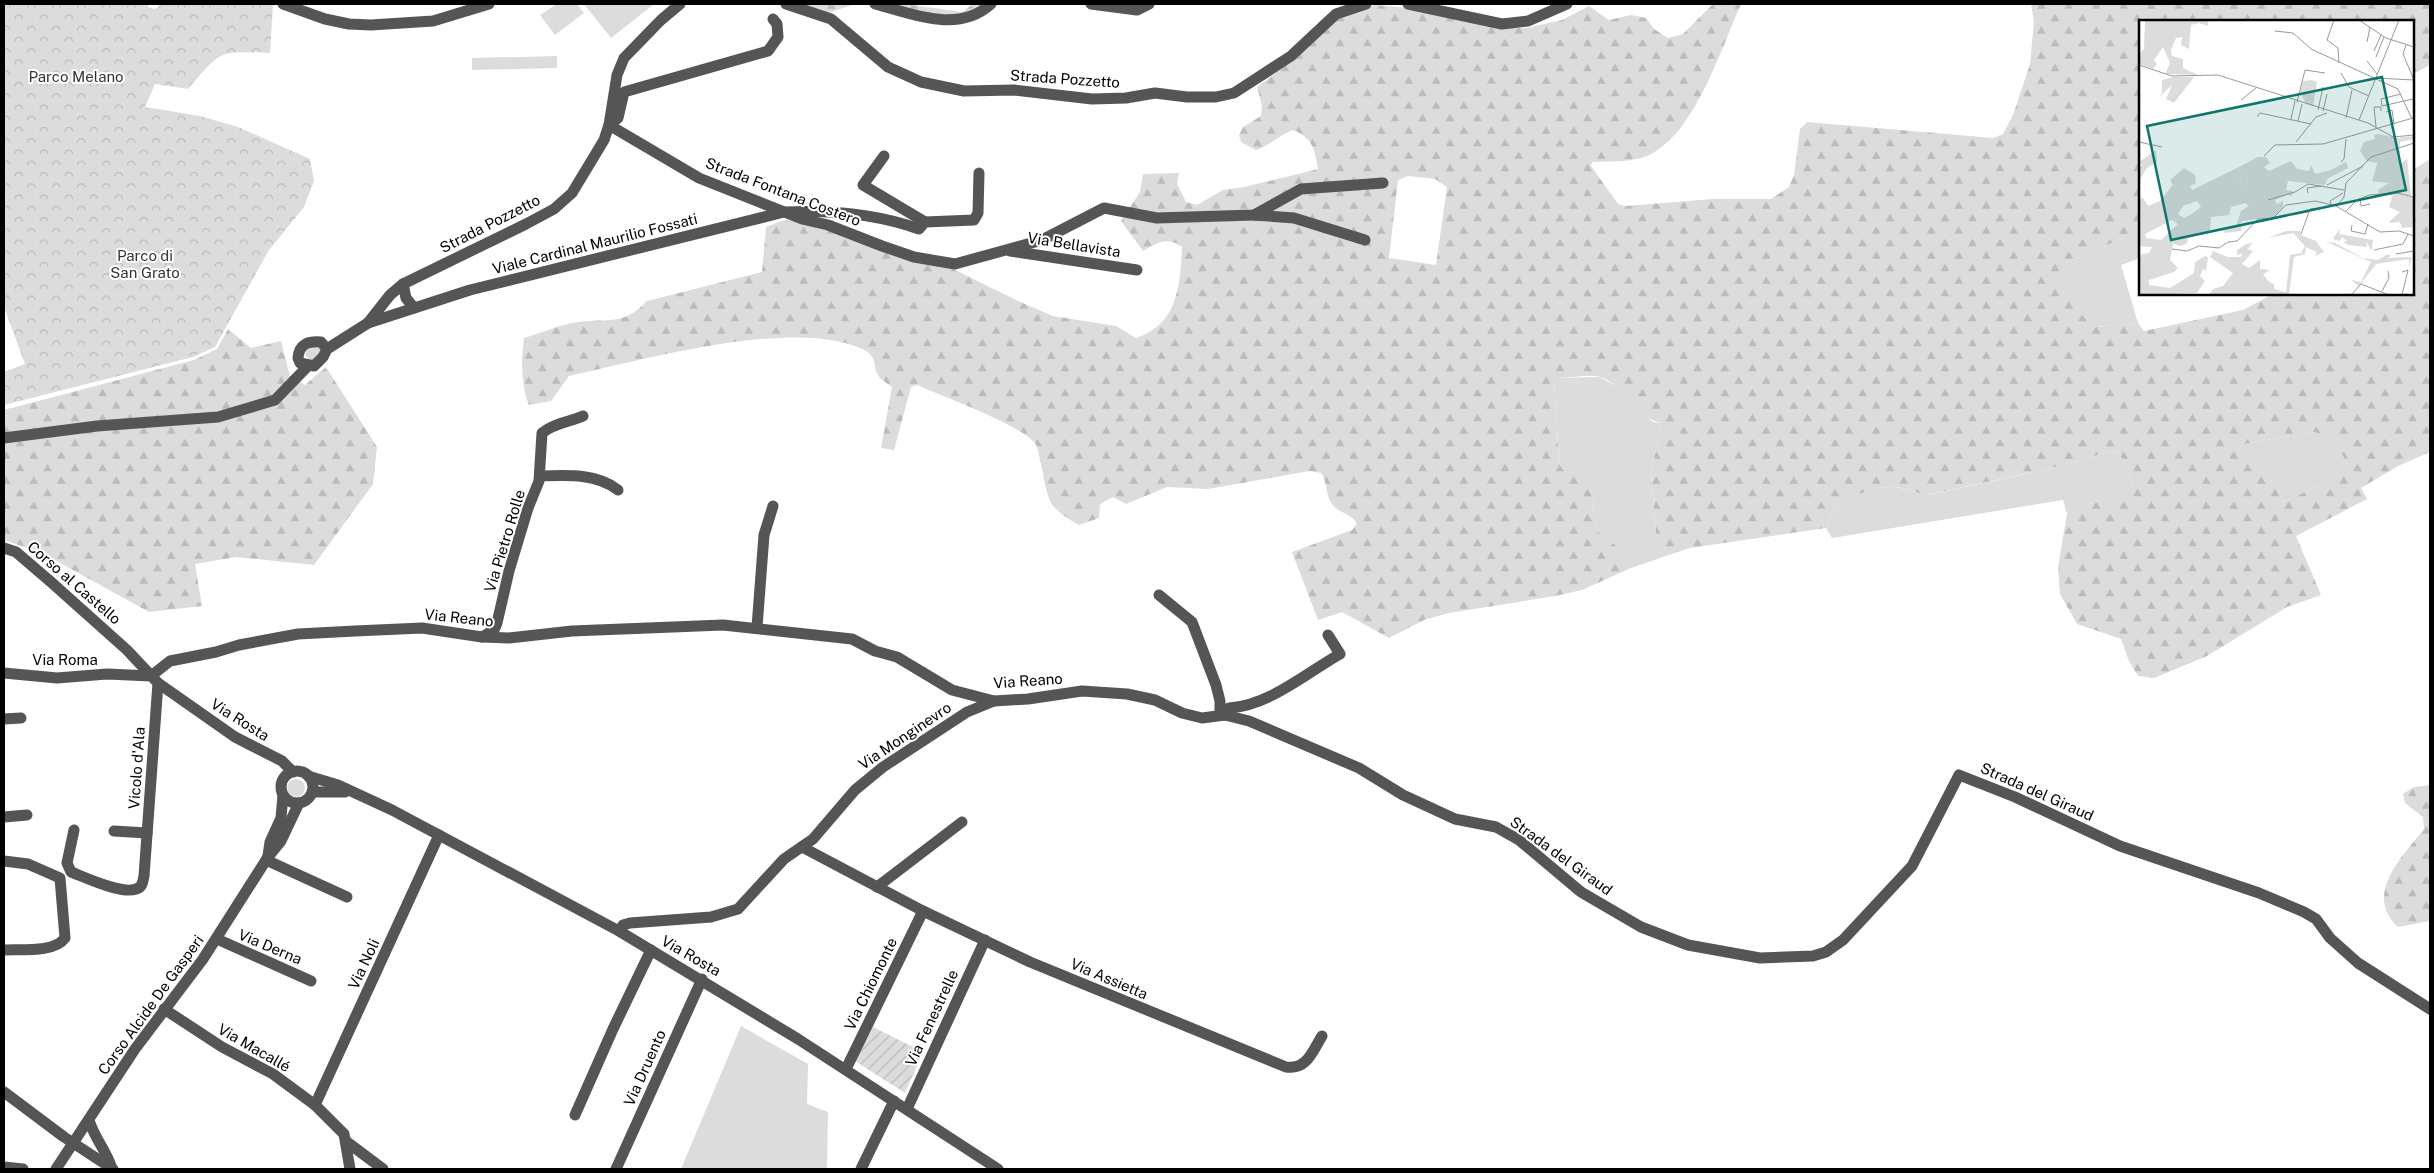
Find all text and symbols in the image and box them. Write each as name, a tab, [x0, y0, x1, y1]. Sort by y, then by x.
inset map	[2139, 20, 2414, 295]
street label: Strada Pozzetto	[1010, 66, 1120, 91]
park label: Parco Melano	[28, 68, 124, 85]
street label: Strada Fontana Costero	[703, 154, 863, 229]
street label: Strada Pozzetto	[437, 191, 543, 256]
street label: Viale Cardinal Maurilio Fossati	[491, 210, 699, 277]
street label: Via Bellavista	[1026, 229, 1122, 260]
park label: Parco di San Grato	[110, 247, 180, 281]
street label: Via Pietro Rolle	[481, 488, 528, 594]
street label: Corso al Castello	[24, 538, 124, 628]
street label: Via Reano	[424, 605, 494, 630]
street label: Via Roma	[32, 651, 98, 668]
street label: Via Reano	[993, 670, 1063, 691]
street label: Via Rosta	[208, 695, 273, 744]
street label: Via Monginevro	[855, 698, 954, 773]
street label: Vicolo d'Ala	[125, 726, 148, 810]
street label: Strada del Giraud	[1978, 759, 2096, 824]
street label: Strada del Giraud	[1507, 813, 1616, 898]
street label: Via Derna	[236, 926, 305, 968]
street label: Corso Alcide De Gasperi	[94, 932, 207, 1078]
street label: Via Rosta	[659, 932, 724, 979]
street label: Via Chiomonte	[841, 935, 900, 1033]
street label: Via Noli	[345, 936, 383, 992]
street label: Via Assietta	[1068, 955, 1150, 1002]
street label: Via Fenestrelle	[902, 967, 961, 1069]
street label: Via Macallé	[215, 1020, 293, 1075]
street label: Via Druento	[620, 1027, 669, 1109]

